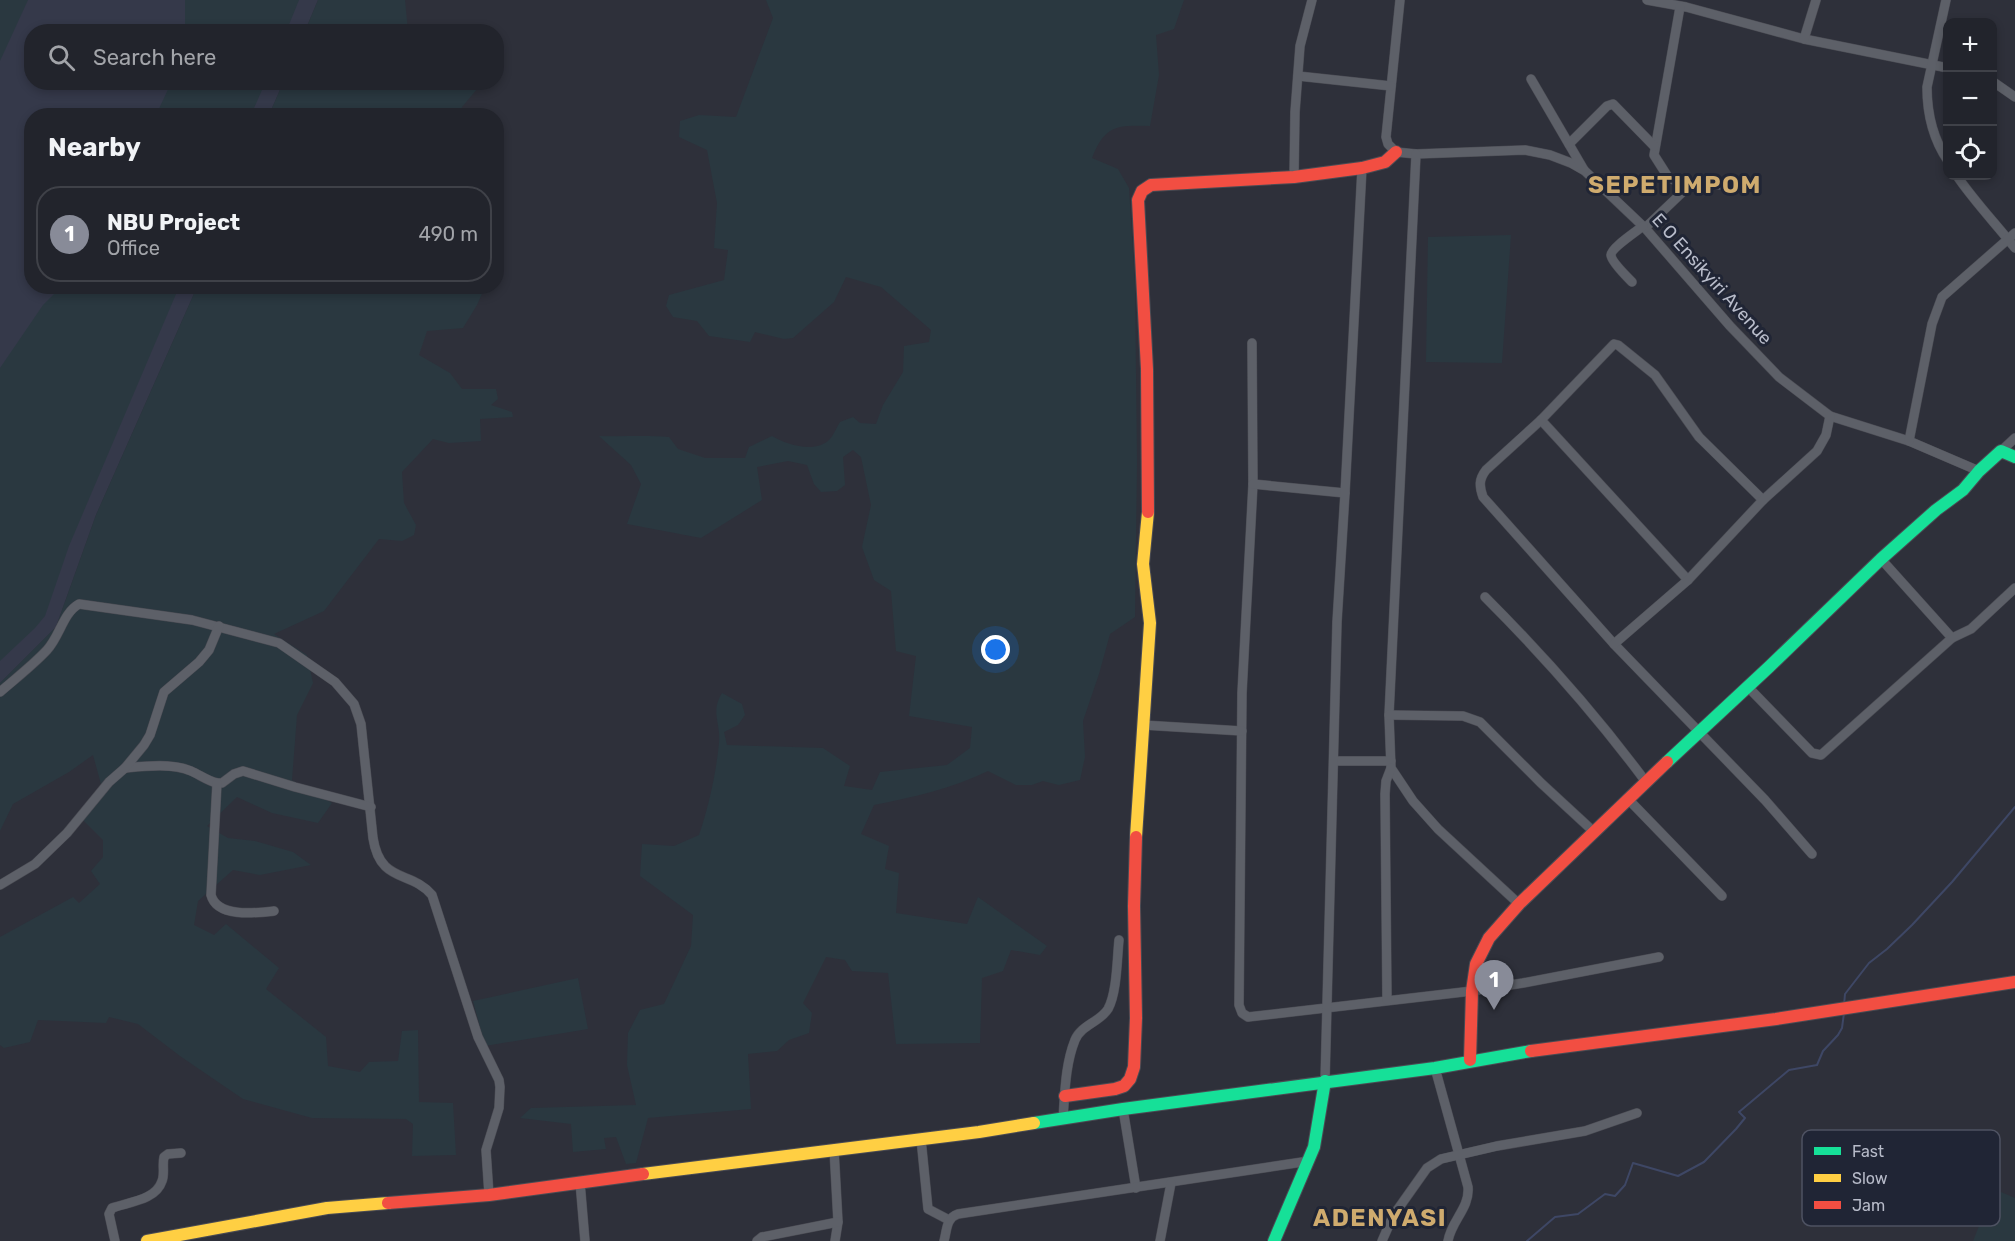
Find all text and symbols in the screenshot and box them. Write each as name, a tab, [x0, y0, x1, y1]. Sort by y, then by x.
map controls	[1943, 18, 1997, 180]
button: +	[1943, 18, 1997, 72]
search box	[24, 24, 504, 90]
icon: search	[45, 41, 78, 74]
text: Search here	[93, 44, 216, 71]
button: −	[1943, 72, 1997, 126]
button: locate	[1943, 126, 1997, 180]
text: Nearby	[48, 132, 141, 163]
district label: SEPETIMPOM	[1588, 171, 1762, 199]
text: NBU Project	[107, 209, 240, 236]
street label: E O Ensikyiri Avenue	[1647, 209, 1777, 349]
text: 1	[65, 222, 74, 246]
text: 490 m	[419, 222, 478, 246]
text: Office	[107, 236, 160, 260]
your location	[981, 635, 1010, 664]
pin: 1	[1474, 960, 1514, 1010]
legend	[1802, 1130, 2000, 1226]
text: Fast	[1852, 1142, 1884, 1161]
text: Slow	[1852, 1169, 1888, 1188]
text: Jam	[1852, 1196, 1885, 1215]
district label: ADENYASI	[1313, 1204, 1447, 1232]

